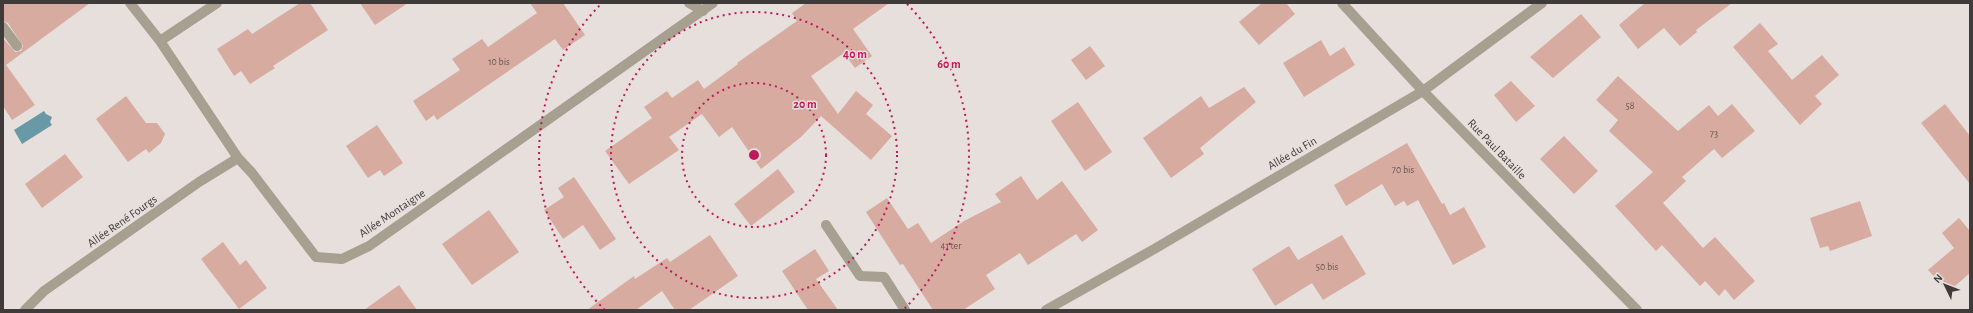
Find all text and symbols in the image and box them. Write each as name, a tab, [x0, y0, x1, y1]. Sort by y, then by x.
text: 40 m	[843, 48, 867, 60]
house number: 10 bis	[488, 57, 510, 67]
text: 60 m	[937, 58, 961, 70]
text: 20 m	[793, 98, 817, 110]
house number: 58	[1626, 101, 1635, 111]
street label: Rue Paul Bataille	[1465, 117, 1529, 181]
house number: 73	[1710, 129, 1718, 139]
street label: Allée du Fin	[1265, 134, 1319, 172]
centre of rings	[747, 148, 761, 162]
house number: 70 bis	[1392, 165, 1414, 175]
street label: Allée Montaigne	[357, 187, 427, 239]
street label: Allée René Fourgs	[85, 193, 159, 249]
house number: 41 ter	[941, 241, 962, 251]
house number: 50 bis	[1316, 262, 1338, 272]
north arrow	[1925, 265, 1965, 305]
text: N	[1931, 272, 1945, 285]

